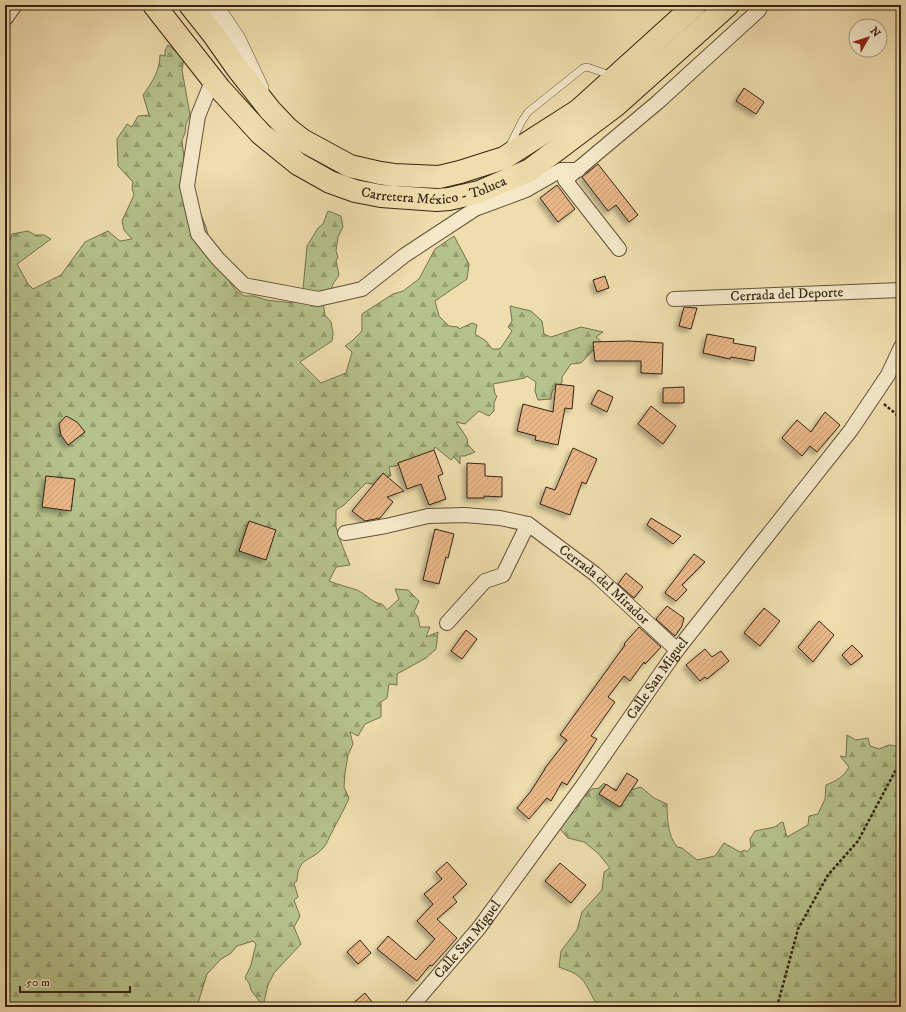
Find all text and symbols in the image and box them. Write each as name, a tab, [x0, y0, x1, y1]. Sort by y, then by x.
north arrow	[848, 18, 888, 58]
text: N	[867, 24, 883, 40]
street label: Carretera México - Toluca	[359, 172, 509, 209]
street label: Cerrada del Deporte	[730, 283, 844, 306]
street label: Cerrada del Mirador	[555, 541, 654, 629]
street label: Calle San Miguel	[622, 633, 693, 723]
street label: Calle San Miguel	[430, 896, 505, 983]
scale bar	[20, 968, 130, 994]
text: 50 m	[26, 975, 50, 990]

